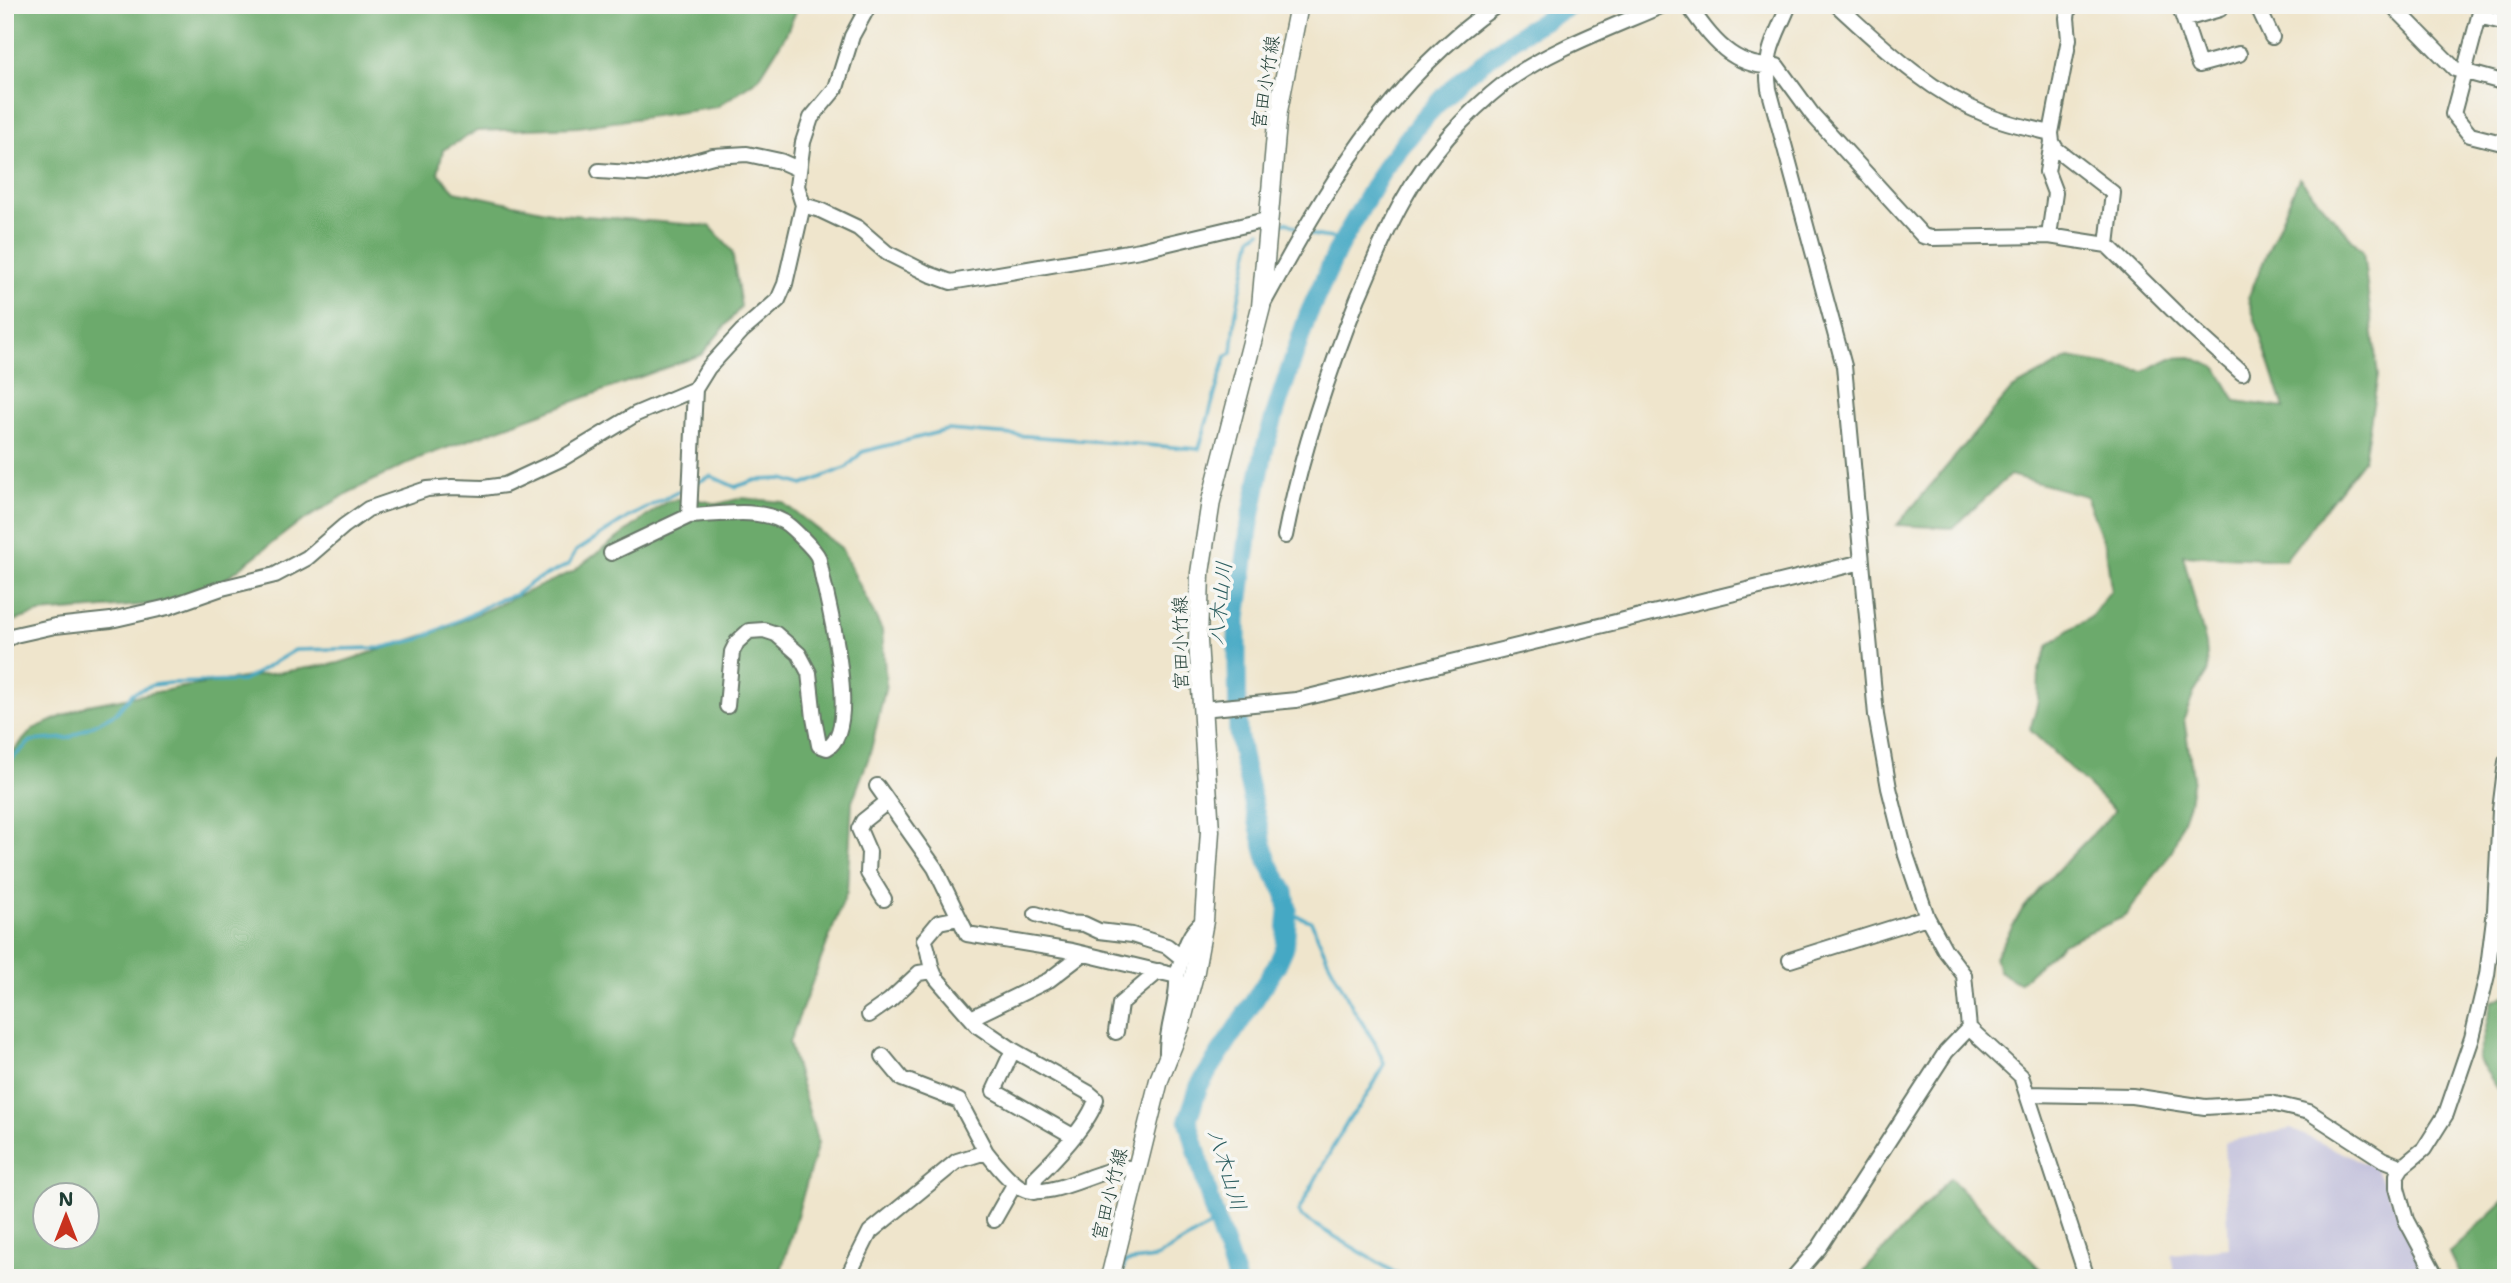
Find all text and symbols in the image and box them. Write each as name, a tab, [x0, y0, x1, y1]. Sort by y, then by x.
street label: 宮田小竹線	[1246, 33, 1285, 131]
water label: 八木山川	[1202, 560, 1238, 646]
street label: 宮田小竹線	[1167, 595, 1194, 691]
water label: 八木山川	[1201, 1126, 1253, 1214]
street label: 宮田小竹線	[1086, 1145, 1133, 1243]
north arrow	[32, 1182, 102, 1252]
text: N	[58, 1187, 74, 1212]

